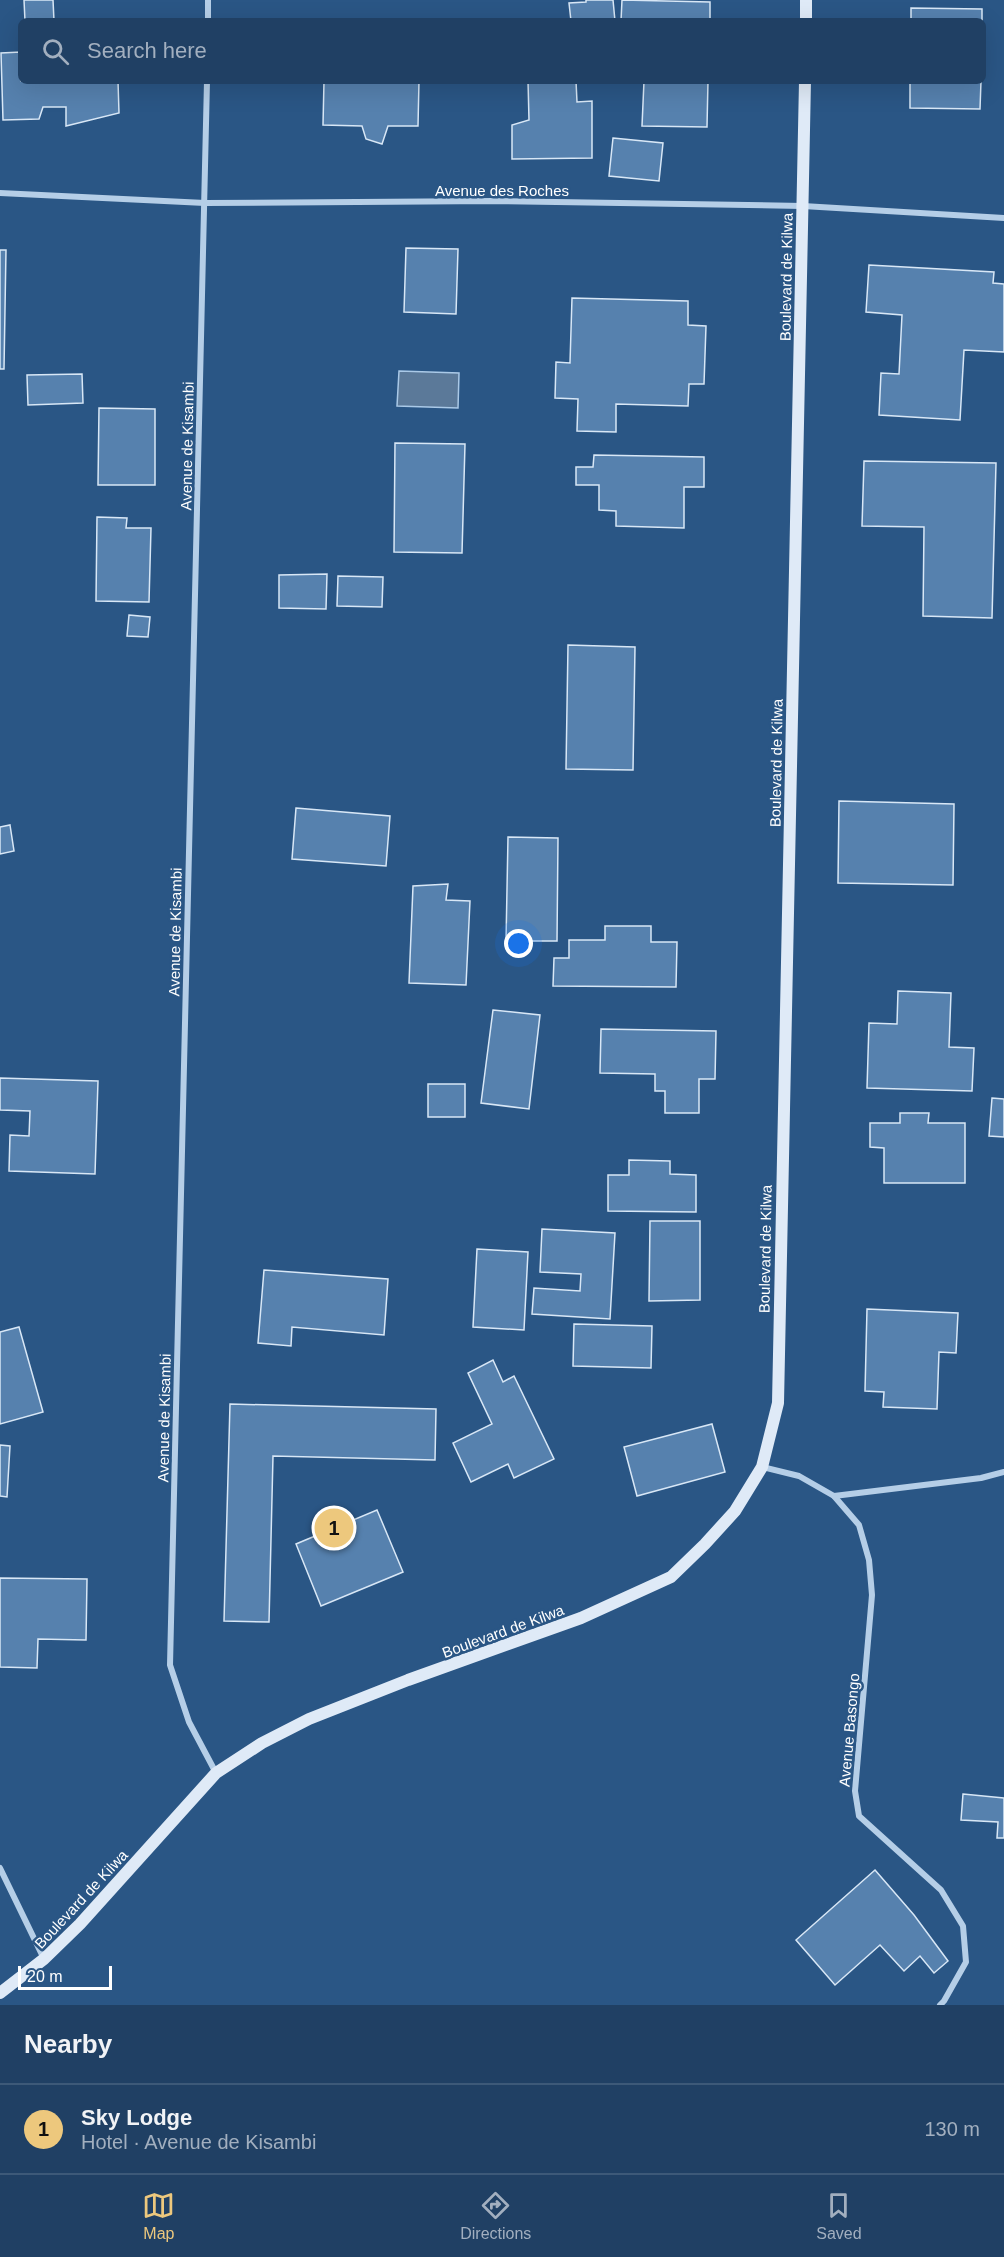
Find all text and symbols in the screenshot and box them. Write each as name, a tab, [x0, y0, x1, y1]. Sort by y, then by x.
search box	[18, 18, 986, 84]
icon: search	[39, 35, 72, 68]
text: Search here	[87, 38, 207, 63]
street label: Avenue des Roches	[435, 182, 569, 199]
street label: Boulevard de Kilwa	[776, 212, 796, 341]
street label: Avenue de Kisambi	[177, 381, 197, 511]
street label: Boulevard de Kilwa	[766, 698, 786, 827]
street label: Avenue de Kisambi	[165, 867, 185, 997]
your location	[504, 929, 533, 958]
street label: Boulevard de Kilwa	[755, 1184, 775, 1313]
street label: Avenue de Kisambi	[154, 1353, 174, 1483]
pin: 1	[314, 1506, 354, 1550]
street label: Boulevard de Kilwa	[440, 1601, 567, 1661]
street label: Avenue Basongo	[836, 1672, 862, 1788]
street label: Boulevard de Kilwa	[31, 1846, 131, 1952]
scale bar	[18, 1963, 112, 1990]
text: 20 m	[27, 1968, 63, 1985]
text: Nearby	[24, 2029, 112, 2059]
text: Sky Lodge	[81, 2105, 192, 2130]
text: 1	[38, 2118, 49, 2140]
text: 130 m	[924, 2118, 980, 2140]
text: Hotel · Avenue de Kisambi	[81, 2131, 316, 2153]
tab: Map	[142, 2189, 175, 2243]
tab: Directions	[460, 2189, 531, 2243]
tab: Saved	[816, 2189, 862, 2243]

